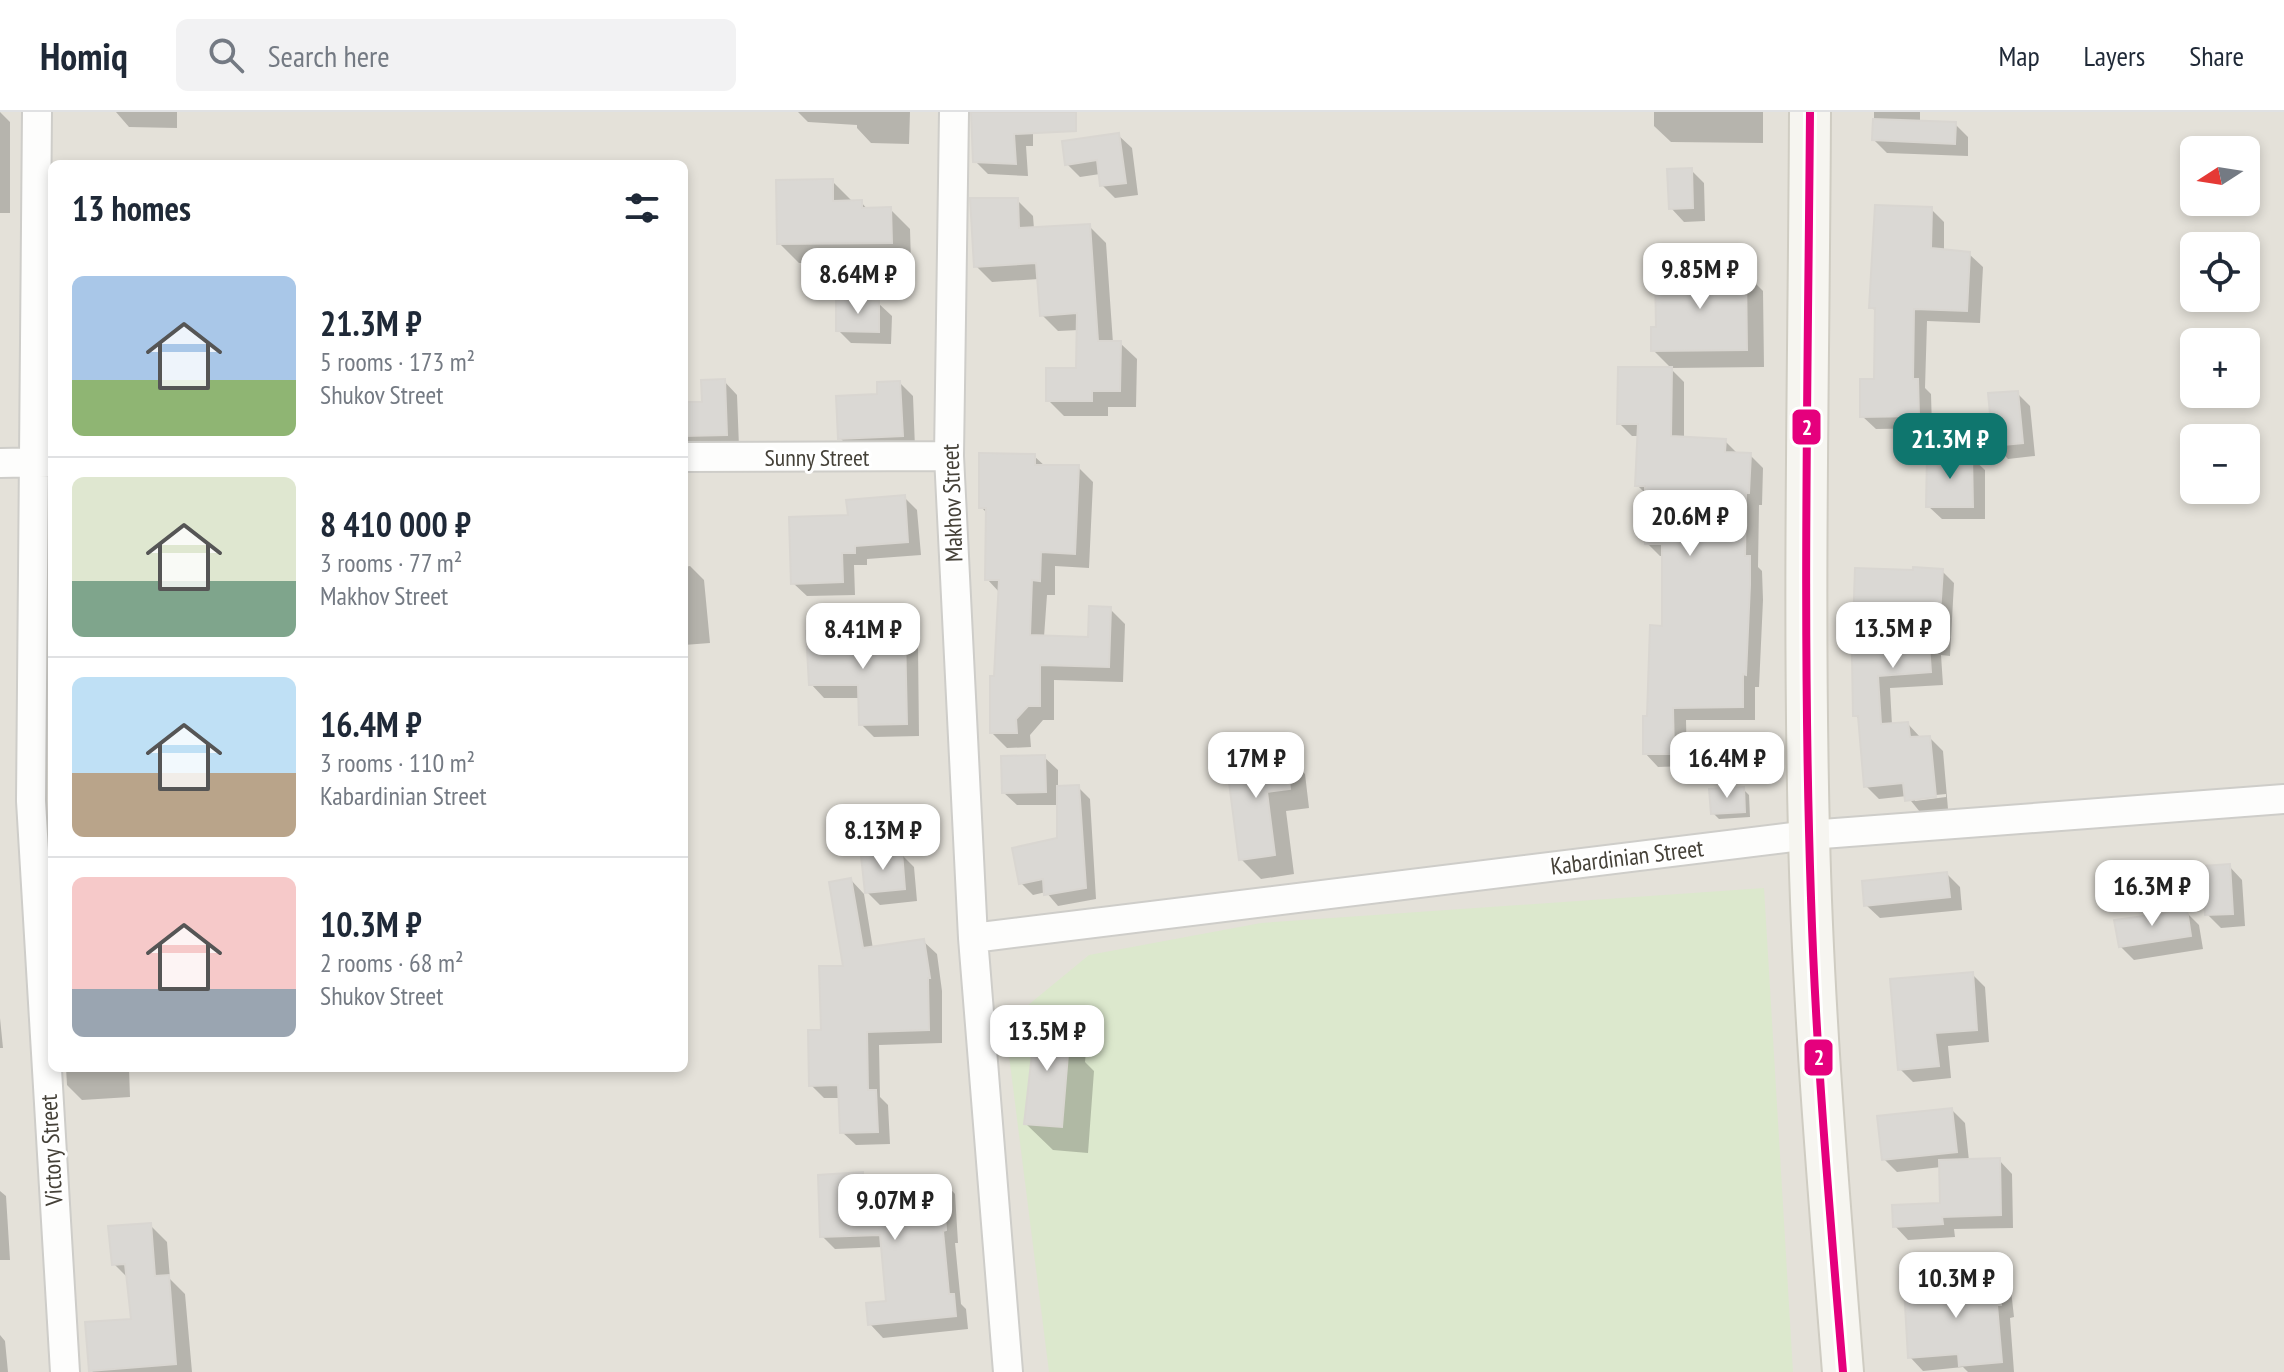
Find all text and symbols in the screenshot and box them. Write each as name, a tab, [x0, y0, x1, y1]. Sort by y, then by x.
search box	[176, 19, 736, 91]
text: Homiq	[40, 31, 128, 80]
icon: search	[204, 33, 248, 77]
text: Search here	[268, 36, 390, 75]
text: Map	[1998, 37, 2040, 74]
text: Layers	[2084, 37, 2145, 74]
text: Share	[2189, 37, 2244, 74]
north arrow	[2180, 136, 2260, 216]
map controls	[2180, 136, 2260, 504]
text: 13 homes	[72, 186, 191, 230]
icon: filters	[620, 186, 664, 230]
button: locate	[2180, 232, 2260, 312]
pin: 9.85M ₽	[1626, 243, 1774, 311]
pin: 8.64M ₽	[784, 248, 932, 316]
text: 9.85M ₽	[1661, 252, 1739, 285]
text: 8.64M ₽	[819, 257, 897, 290]
text: 21.3M ₽	[320, 301, 422, 345]
icon: home	[136, 308, 232, 404]
button: +	[2180, 328, 2260, 408]
text: 5 rooms · 173 m²	[320, 345, 475, 378]
text: Shukov Street	[320, 378, 443, 411]
line badge: 2	[1791, 408, 1822, 446]
text: 2	[1802, 413, 1812, 441]
pin: 21.3M ₽	[1876, 413, 2024, 481]
text: 21.3M ₽	[1911, 422, 1989, 455]
button: −	[2180, 424, 2260, 504]
street label: Sunny Street	[765, 442, 870, 473]
street label: Makhov Street	[934, 443, 970, 563]
pin: 20.6M ₽	[1616, 490, 1764, 558]
text: 20.6M ₽	[1651, 499, 1729, 532]
text: 8 410 000 ₽	[320, 502, 471, 546]
icon: home	[136, 509, 232, 605]
text: 3 rooms · 77 m²	[320, 546, 462, 579]
text: Makhov Street	[320, 579, 448, 612]
pin: 13.5M ₽	[1819, 602, 1967, 670]
pin: 8.41M ₽	[789, 603, 937, 671]
text: 13.5M ₽	[1854, 611, 1932, 644]
text: 8.41M ₽	[824, 612, 902, 645]
text: 16.4M ₽	[320, 702, 422, 746]
icon: home	[136, 709, 232, 805]
pin: 17M ₽	[1200, 732, 1312, 800]
pin: 16.4M ₽	[1653, 732, 1801, 800]
text: 17M ₽	[1226, 741, 1286, 774]
text: 16.4M ₽	[1688, 741, 1766, 774]
text: 3 rooms · 110 m²	[320, 746, 475, 779]
text: Kabardinian Street	[320, 779, 487, 812]
pin: 8.13M ₽	[809, 804, 957, 872]
text: 8.13M ₽	[844, 813, 922, 846]
street label: Kabardinian Street	[1549, 832, 1706, 882]
pin: 16.3M ₽	[2078, 860, 2226, 928]
text: 16.3M ₽	[2113, 869, 2191, 902]
text: 10.3M ₽	[320, 902, 422, 946]
icon: home	[136, 909, 232, 1005]
text: 2 rooms · 68 m²	[320, 946, 464, 979]
text: Shukov Street	[320, 979, 443, 1012]
pin: 13.5M ₽	[973, 1005, 1121, 1073]
text: 13.5M ₽	[1008, 1014, 1086, 1047]
line badge: 2	[1803, 1038, 1834, 1077]
text: 2	[1814, 1043, 1824, 1071]
street label: Victory Street	[33, 1093, 69, 1207]
pin: 9.07M ₽	[821, 1174, 969, 1242]
text: 9.07M ₽	[856, 1183, 934, 1216]
pin: 10.3M ₽	[1882, 1252, 2030, 1320]
text: 10.3M ₽	[1917, 1261, 1995, 1294]

